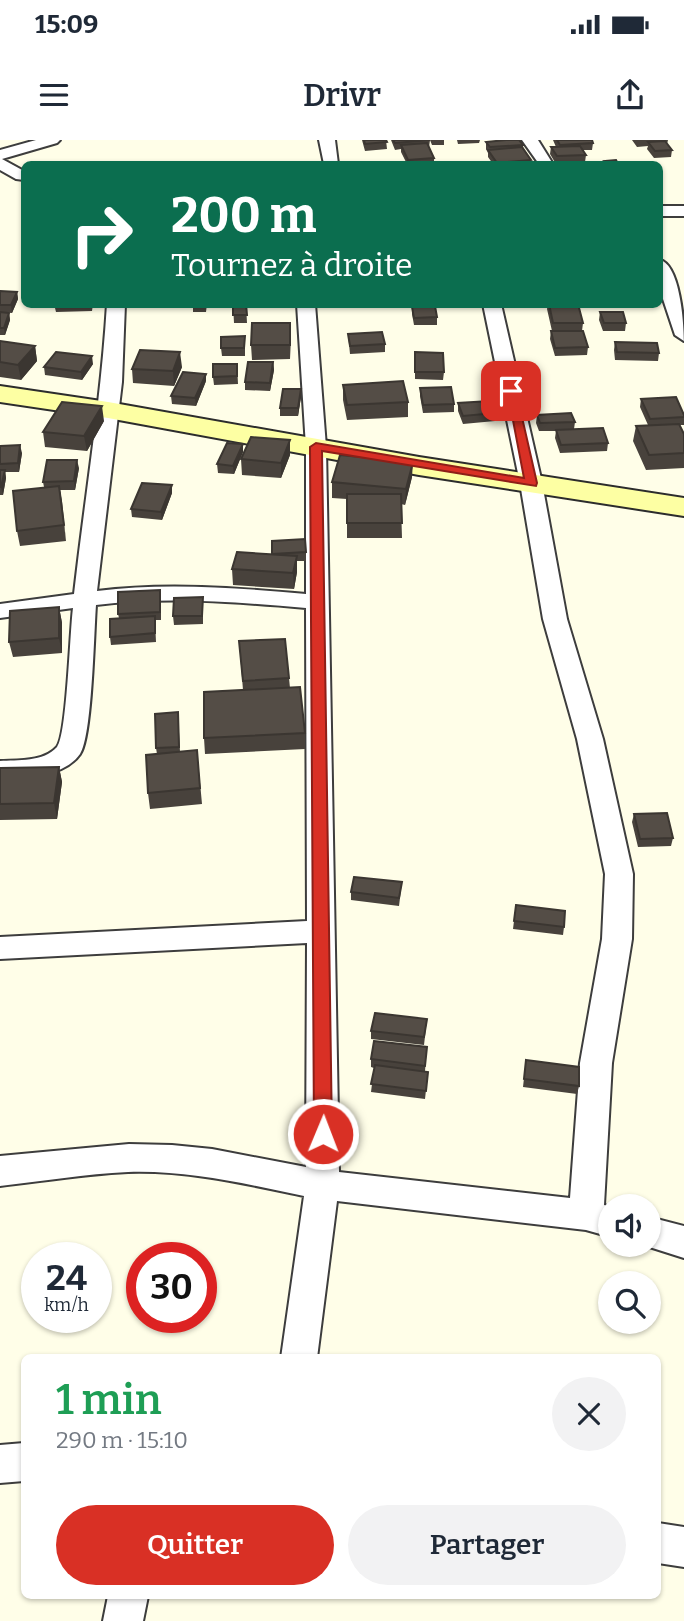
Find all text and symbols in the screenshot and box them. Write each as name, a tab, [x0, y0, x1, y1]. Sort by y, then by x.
text: 15:09	[35, 9, 98, 40]
icon: menu	[35, 76, 73, 114]
text: Drivr	[303, 76, 381, 114]
icon: share	[611, 76, 649, 114]
text: 200 m	[171, 186, 316, 245]
icon: right	[56, 189, 147, 280]
text: Tournez à droite	[171, 246, 413, 284]
pin	[481, 361, 541, 421]
icon: arrive	[492, 372, 530, 410]
position arrow	[286, 1097, 360, 1171]
map controls	[598, 1194, 661, 1334]
button: sound	[598, 1194, 661, 1257]
speed limit sign: 30	[126, 1242, 217, 1333]
text: 24	[46, 1257, 87, 1299]
button: search	[598, 1271, 661, 1334]
text: km/h	[44, 1294, 89, 1316]
text: 1 min	[56, 1375, 162, 1425]
button: close	[552, 1377, 626, 1451]
text: 290 m · 15:10	[56, 1426, 188, 1454]
button: Quitter	[56, 1505, 334, 1585]
button: Partager	[348, 1505, 626, 1585]

